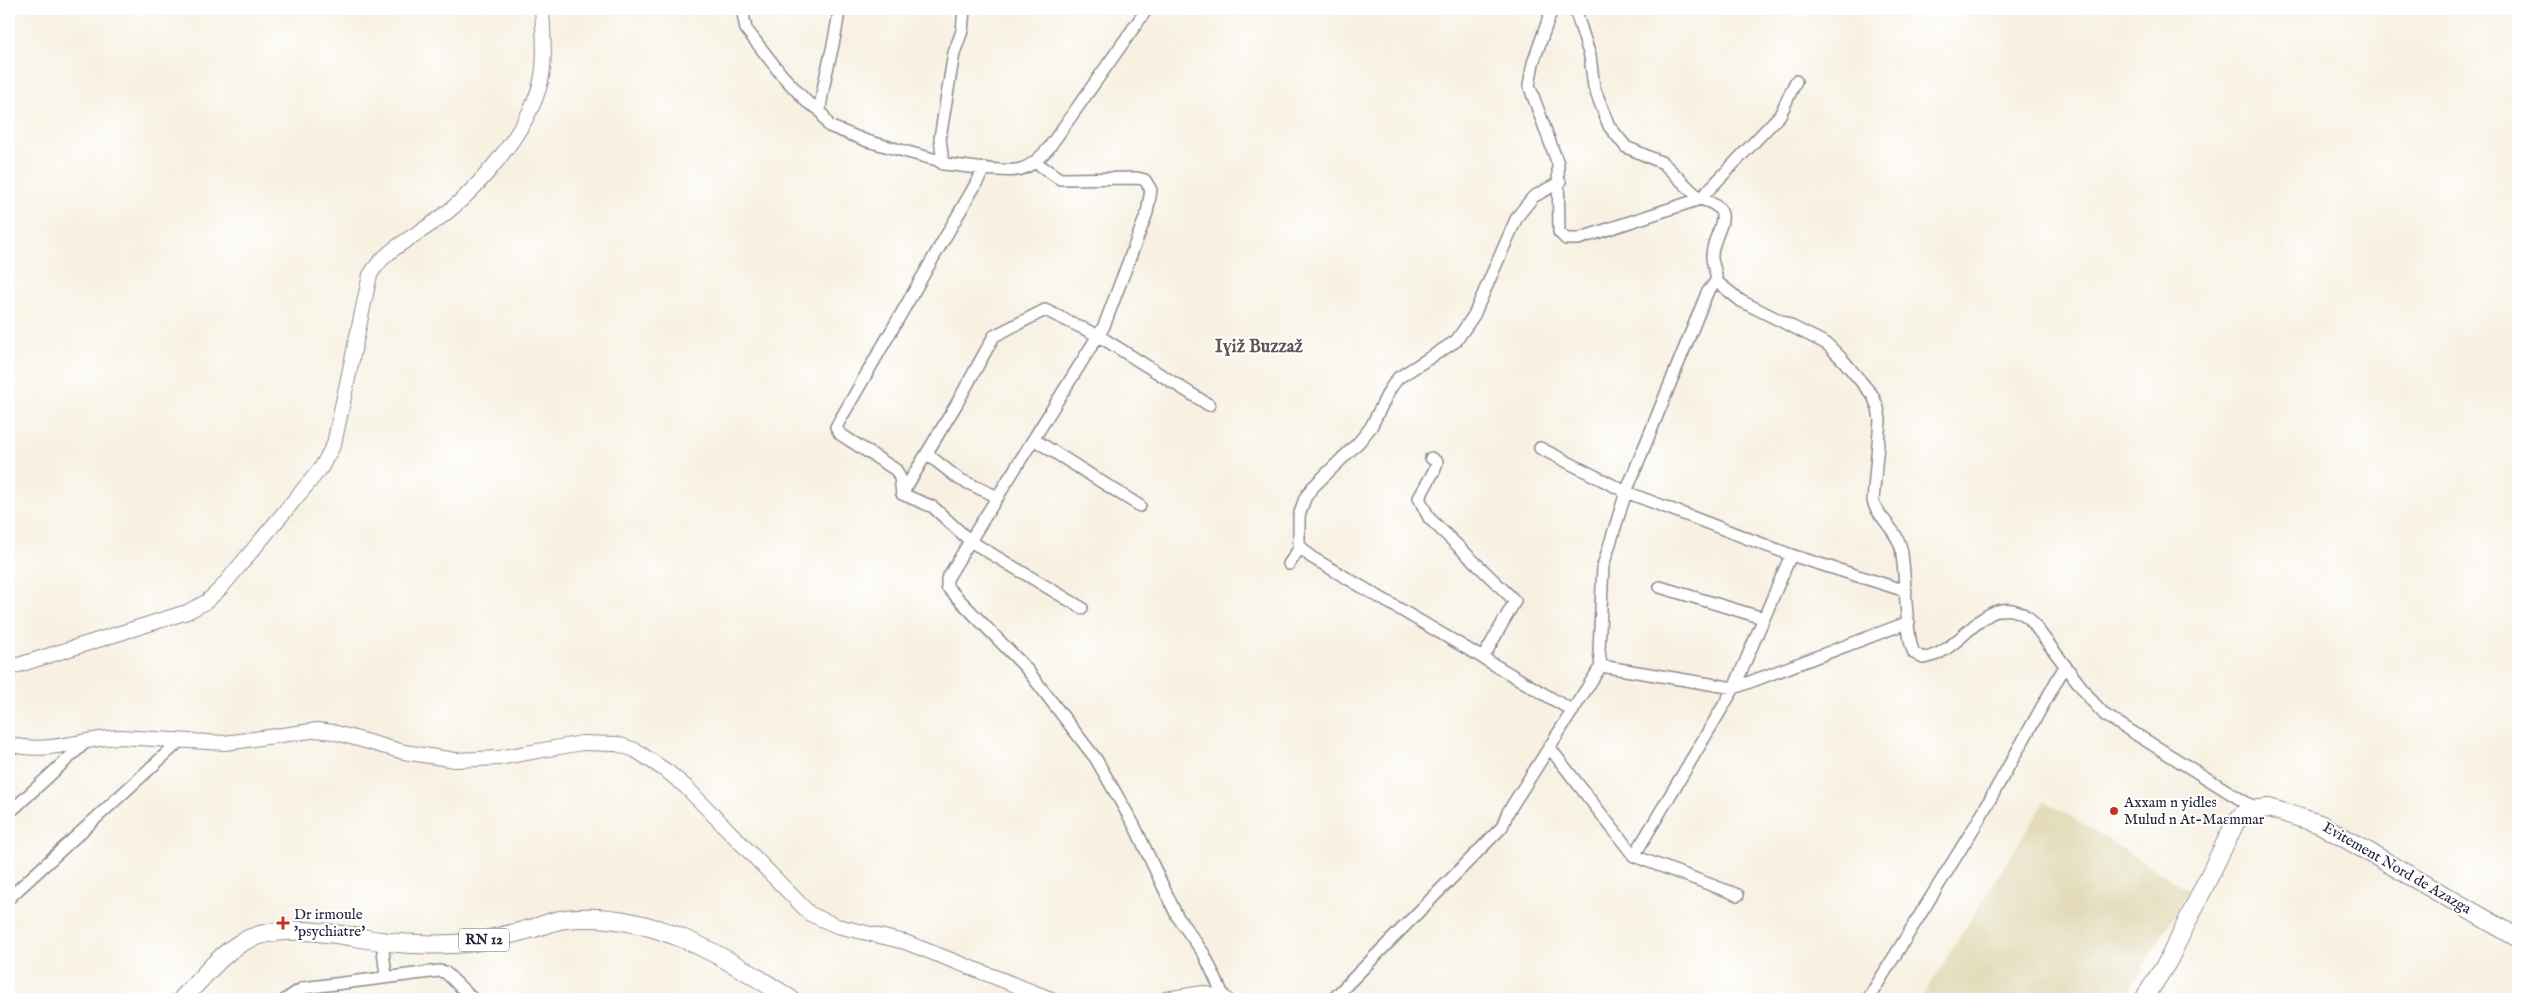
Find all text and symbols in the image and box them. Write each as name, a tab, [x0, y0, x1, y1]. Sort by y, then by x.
district label: Iɣiž Buzzaž	[1215, 336, 1304, 359]
place label: Axxam n yidles Mulud n At-Maɛmmar	[2123, 793, 2265, 829]
marker: Axxam n yidles Mulud n At-Maɛmmar	[2108, 805, 2120, 817]
street label: Evitement Nord de Azazga	[2319, 818, 2475, 919]
place label: Dr irmoule 'psychiatre'	[294, 905, 365, 941]
marker: Dr irmoule 'psychiatre'	[276, 916, 290, 930]
road number: RN 12	[459, 928, 509, 952]

